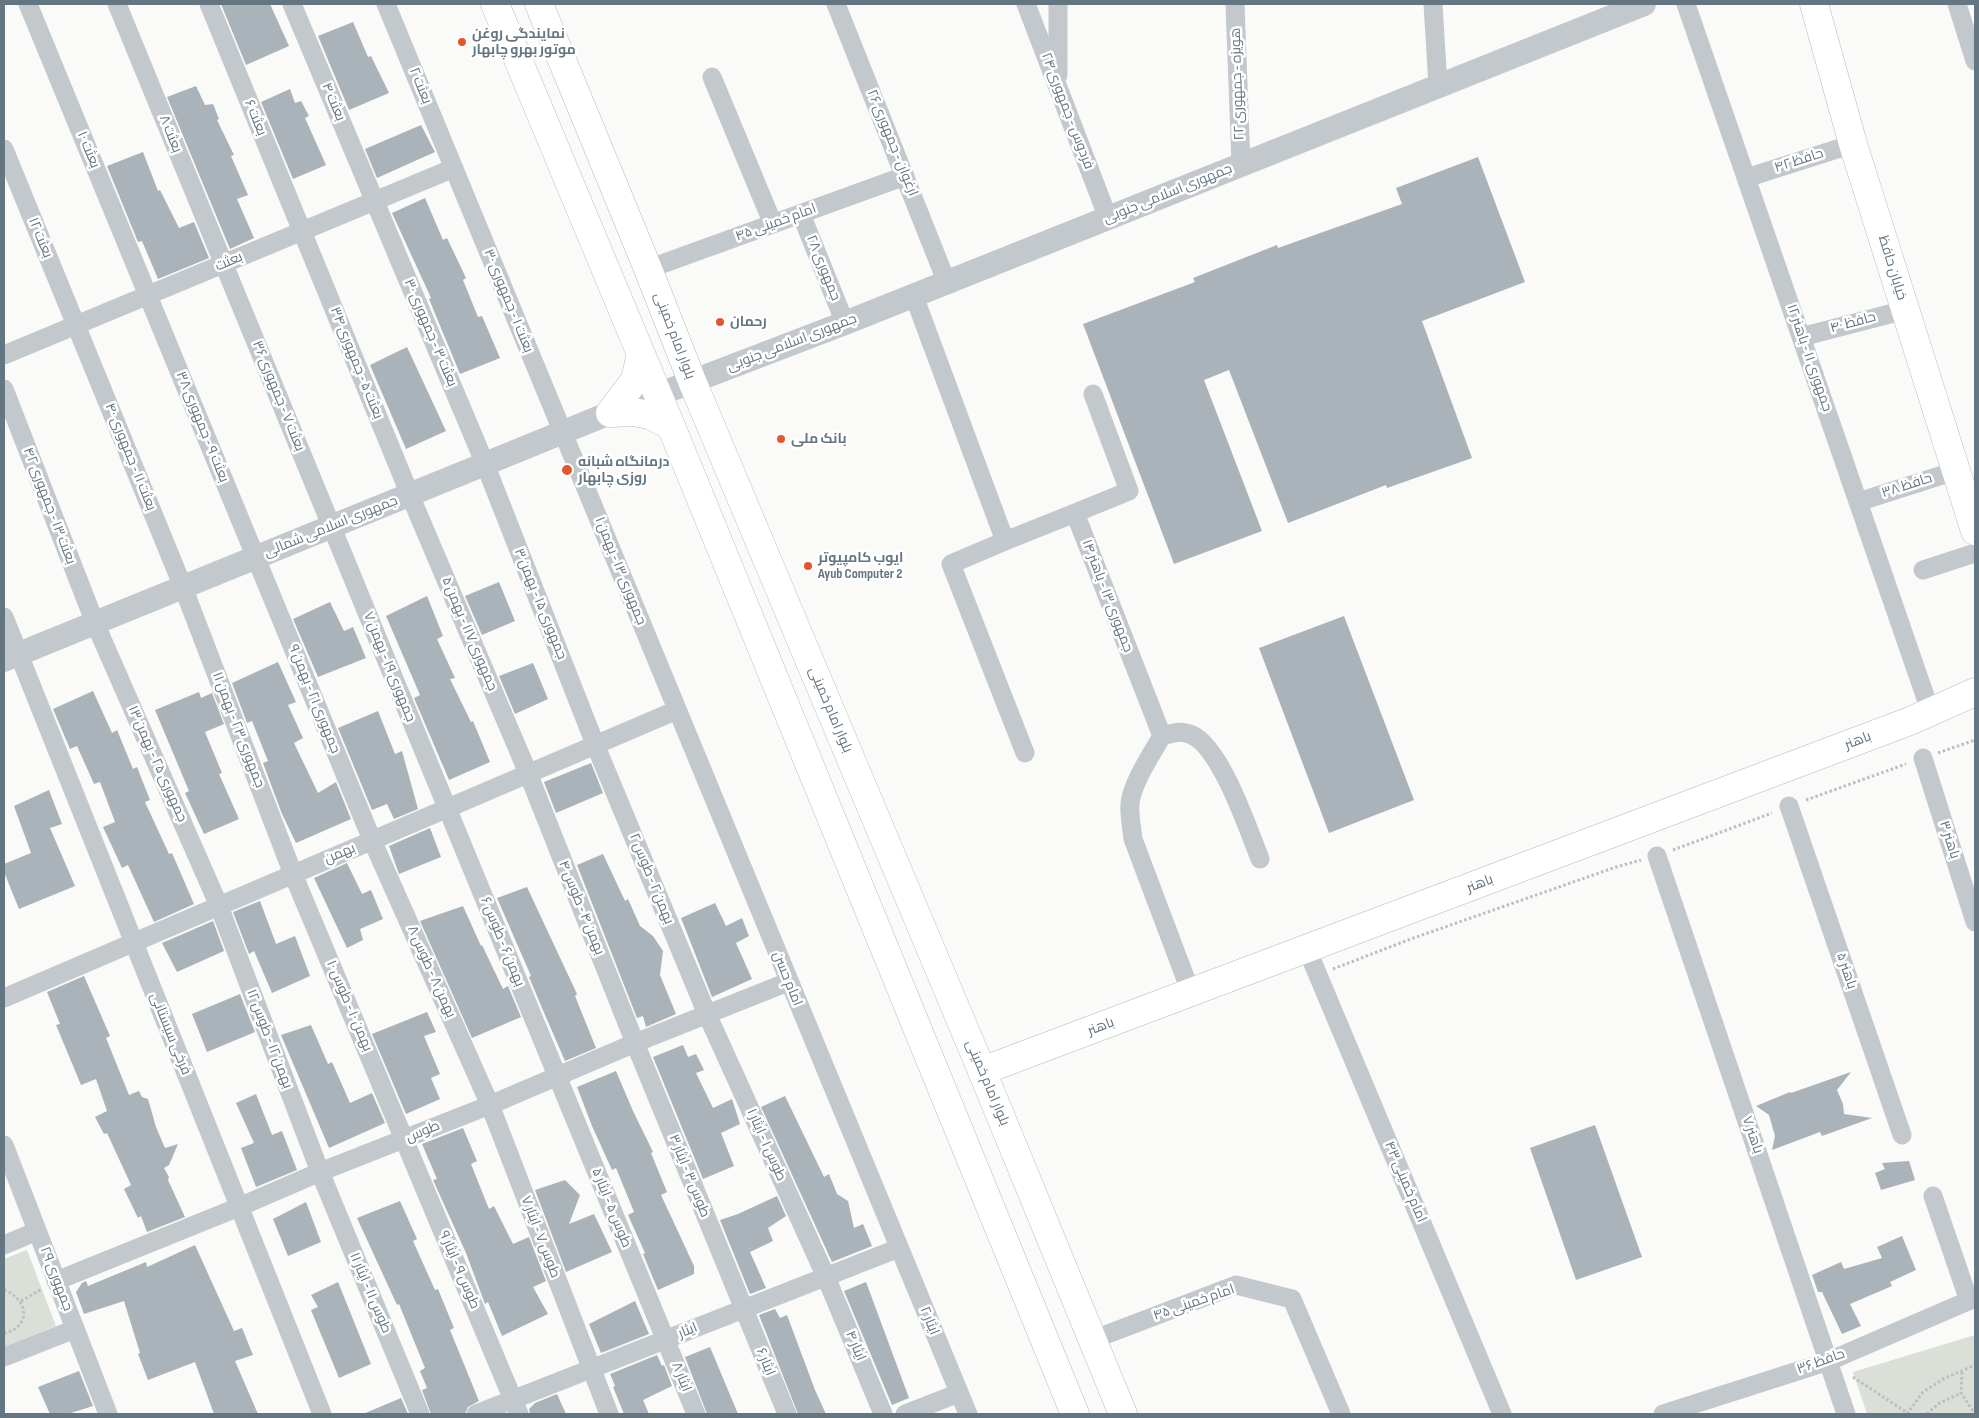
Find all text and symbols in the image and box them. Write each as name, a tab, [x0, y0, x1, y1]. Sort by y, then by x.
place label: نمایندگی روغن موتور بهرو چابهار	[472, 26, 576, 58]
street label: هویزه - جمهوری ۲۲	[1228, 27, 1248, 141]
marker: نمایندگی روغن موتور بهرو چابهار	[456, 36, 468, 48]
street label: فردوس - جمهوری ۲۴	[1037, 50, 1097, 172]
street label: بعثت ۲	[405, 65, 435, 107]
street label: بعثت ۴	[318, 80, 348, 124]
street label: ارغوان - جمهوری ۲۶	[863, 87, 921, 199]
street label: بعثت ۶	[240, 98, 270, 138]
street label: بعثت ۸	[155, 113, 185, 155]
street label: بعثت ۱۰	[73, 129, 103, 171]
street label: حافظ ۴۲	[1772, 145, 1826, 177]
street label: جمهوری اسلامی جنوبی	[1101, 160, 1235, 228]
street label: امام خمینی ۴۵	[733, 201, 819, 245]
street label: بعثت ۱۲	[24, 215, 56, 261]
street label: جمهوری ۲۸	[802, 233, 844, 303]
street label: خیابان حافظ	[1874, 234, 1910, 302]
street label: بعثت ۱ - جمهوری ۳۰	[480, 247, 536, 355]
street label: بعثت	[213, 249, 245, 275]
street label: بعثت ۳ - جمهوری ۳۰	[400, 277, 460, 389]
street label: بلوار امام خمینی	[650, 290, 698, 382]
street label: جمهوری ۱۱ - باهنر ۱۲	[1783, 302, 1835, 414]
street label: بعثت ۵ - جمهوری ۳۴	[326, 304, 386, 422]
street label: حافظ ۴۰	[1828, 309, 1878, 337]
street label: جمهوری اسلامی جنوبی	[725, 311, 859, 375]
place label: رحمان	[730, 314, 767, 330]
marker: رحمان	[714, 316, 726, 328]
street label: بعثت ۷ - جمهوری ۳۶	[248, 338, 308, 454]
street label: بعثت ۹ - جمهوری ۳۸	[172, 369, 232, 485]
street label: بعثت ۱۱ - جمهوری ۴۰	[101, 401, 159, 513]
place label: بانک ملی	[791, 431, 847, 447]
marker: بانک ملی	[775, 433, 787, 445]
street label: بعثت ۱۳ - جمهوری ۴۲	[19, 445, 79, 567]
place label: درمانگاه شبانه روزی چابهار	[578, 454, 669, 487]
marker: درمانگاه شبانه روزی چابهار	[560, 463, 574, 477]
street label: حافظ ۳۸	[1880, 470, 1934, 502]
street label: جمهوری اسلامی شمالی	[262, 492, 400, 562]
street label: جمهوری ۱۳ - بهمن ۱	[591, 514, 649, 628]
street label: جمهوری ۱۳ - باهنر ۱۴	[1078, 537, 1136, 655]
street label: جمهوری ۱۵ - بهمن ۳	[510, 546, 570, 662]
place label: ایوب کامپیوتر Ayub Computer 2	[818, 550, 903, 582]
marker: ایوب کامپیوتر Ayub Computer 2	[802, 560, 814, 572]
street label: جمهوری ۱۱۷ - بهمن ۵	[437, 575, 501, 693]
street label: جمهوری ۱۹ - بهمن ۷	[359, 609, 419, 725]
street label: جمهوری ۲۱ - بهمن ۹	[284, 642, 344, 756]
street label: بلوار امام خمینی	[804, 665, 856, 755]
street label: جمهوری ۲۳ - بهمن ۱۱	[208, 670, 268, 790]
street label: جمهوری ۲۵ - بهمن ۱۳	[124, 703, 190, 825]
street label: باهنر	[1842, 728, 1874, 754]
street label: باهنر ۳	[1935, 819, 1963, 861]
street label: بهمن ۲ - طوس ۲	[625, 831, 677, 927]
street label: بهمن	[322, 840, 358, 868]
street label: بهمن ۴ - طوس ۴	[554, 858, 608, 958]
street label: باهنر	[1464, 871, 1496, 897]
street label: بهمن ۶ - طوس ۶	[476, 895, 528, 989]
street label: بهمن ۸ - طوس ۸	[403, 923, 459, 1021]
street label: امام حسن	[768, 949, 806, 1009]
street label: باهنر ۵	[1832, 951, 1860, 991]
street label: بهمن ۱۰ - طوس ۱۰	[322, 958, 376, 1054]
street label: بهمن ۱۲ - طوس ۱۲	[242, 987, 296, 1091]
street label: فرخی سیستانی	[146, 990, 194, 1078]
street label: باهنر	[1085, 1014, 1117, 1040]
street label: بلوار امام خمینی	[961, 1038, 1013, 1128]
street label: طوس ۱ - ایثار ۱	[743, 1106, 789, 1184]
street label: باهنر ۷	[1738, 1114, 1766, 1156]
street label: طوس	[403, 1118, 443, 1146]
street label: طوس ۳ - ایثار ۳	[665, 1132, 713, 1220]
street label: امام خمینی ۴۳	[1380, 1139, 1430, 1225]
street label: طوس ۵ - ایثار ۵	[587, 1166, 635, 1250]
street label: طوس ۷ - ایثار ۷	[517, 1194, 563, 1280]
street label: طوس ۹ - ایثار ۹	[435, 1228, 483, 1312]
street label: جمهوری ۲۹	[36, 1244, 76, 1314]
street label: طوس ۱۱ - ایثار ۱۱	[345, 1250, 395, 1336]
street label: امام خمینی ۴۵	[1151, 1281, 1237, 1325]
street label: ایثار ۲	[916, 1304, 942, 1338]
street label: ایثار	[676, 1320, 700, 1342]
street label: ایثار ۴	[841, 1328, 869, 1364]
street label: ایثار ۶	[752, 1346, 778, 1378]
street label: حافظ ۳۶	[1795, 1346, 1847, 1378]
street label: ایثار ۸	[668, 1360, 694, 1394]

